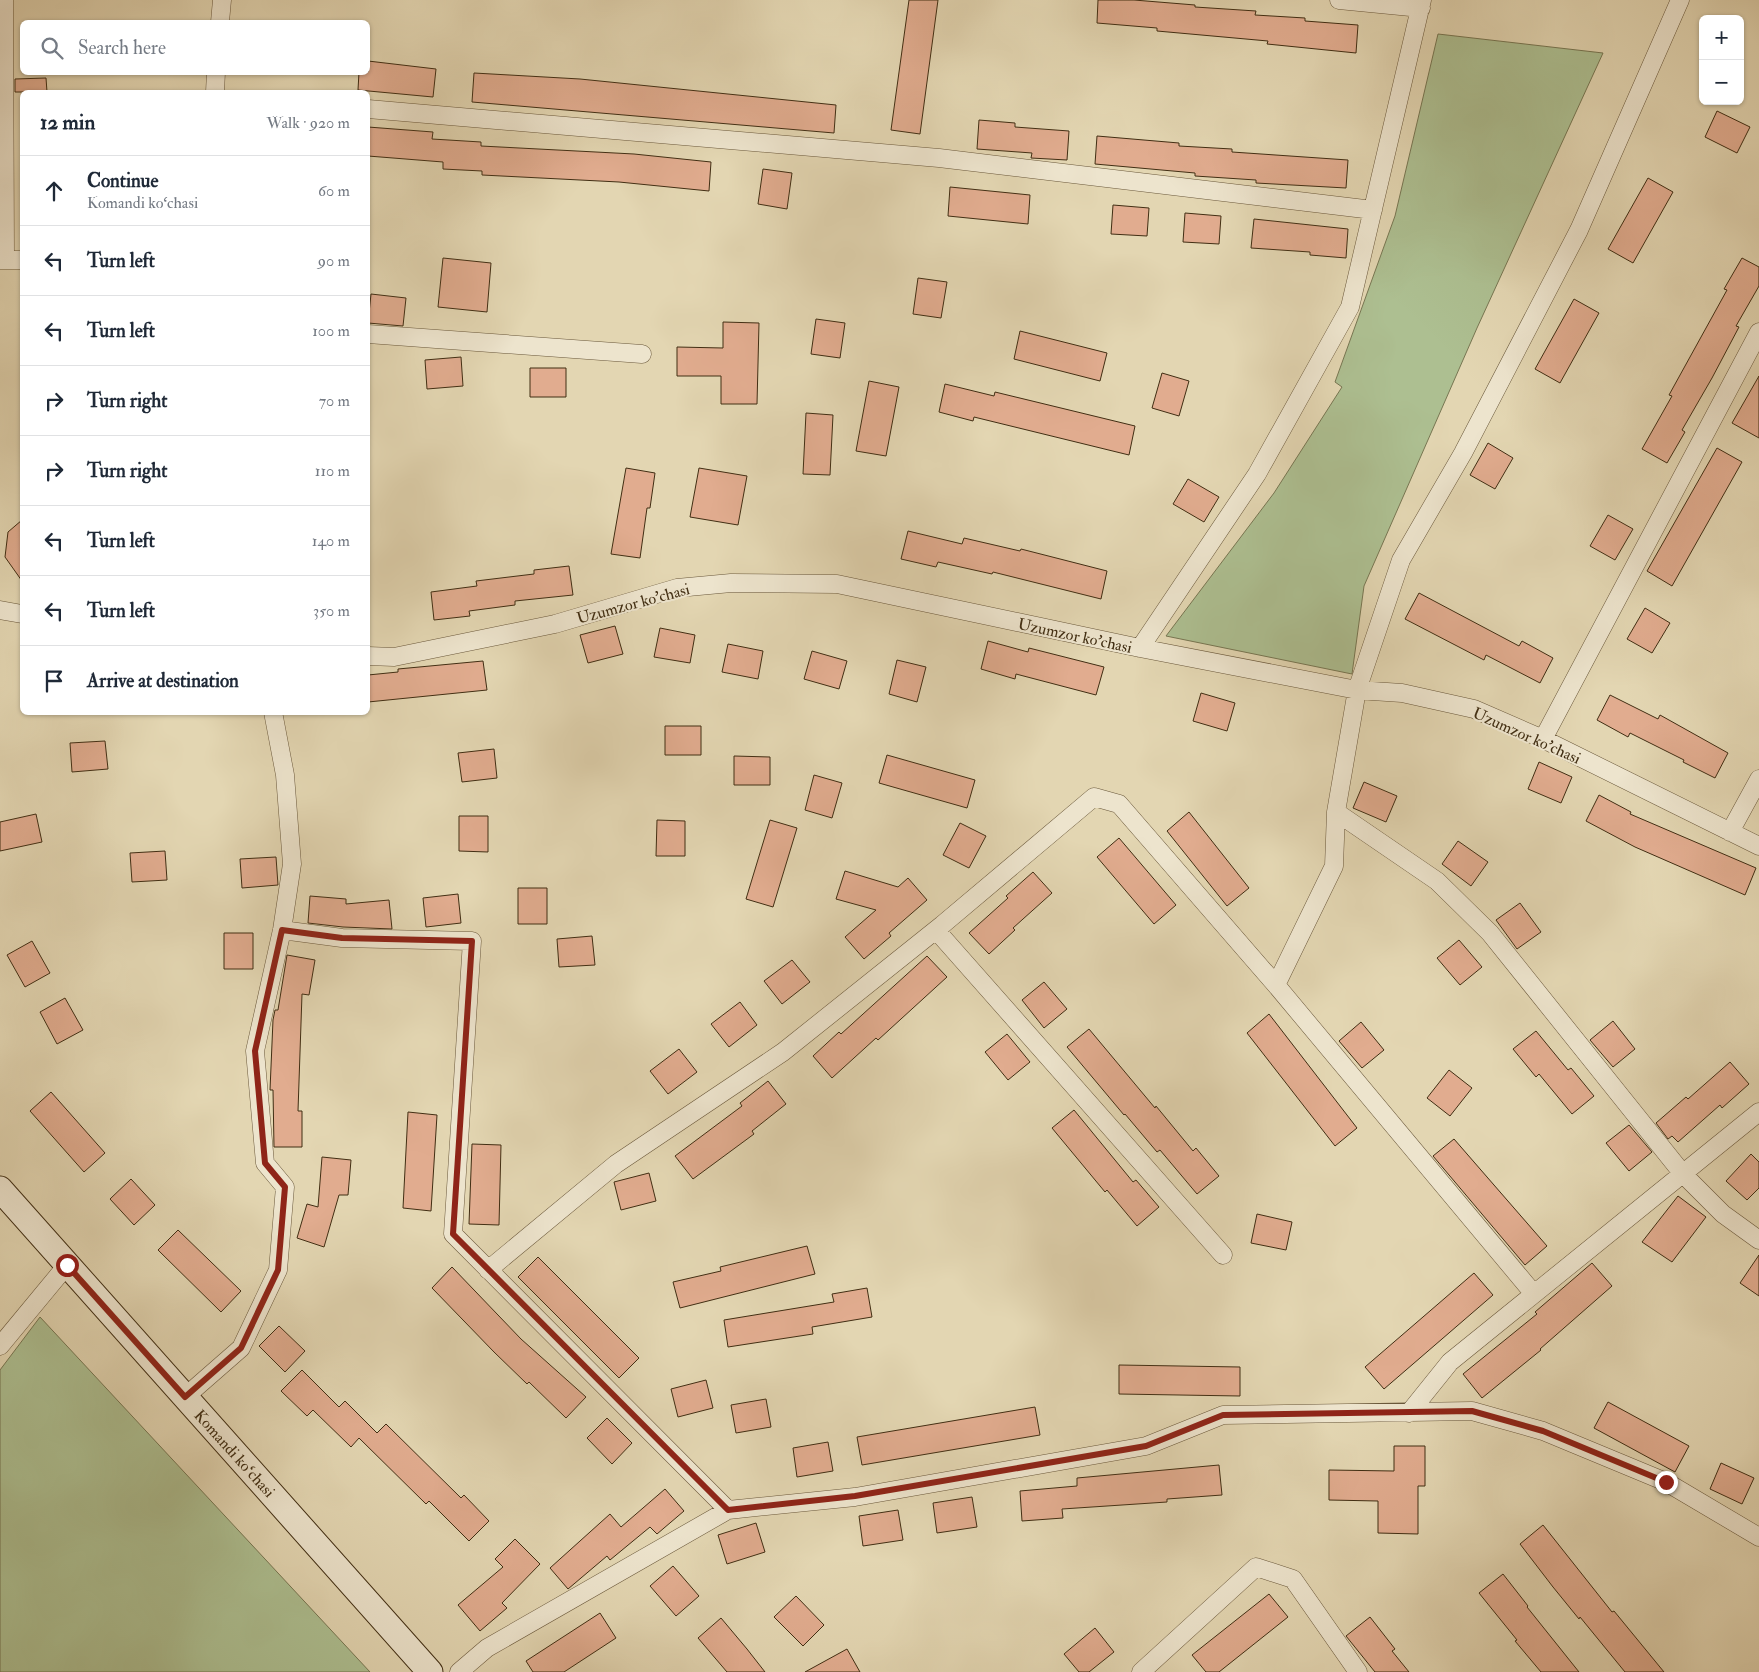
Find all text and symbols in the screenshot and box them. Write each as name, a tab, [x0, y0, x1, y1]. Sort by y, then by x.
map controls	[1699, 15, 1744, 105]
button: +	[1699, 15, 1744, 60]
search box	[20, 20, 370, 75]
icon: search	[38, 34, 66, 62]
text: Search here	[78, 36, 166, 60]
button: −	[1699, 60, 1744, 105]
text: 12 min	[40, 109, 95, 136]
text: Walk · 920 m	[267, 113, 350, 133]
text: Continue	[87, 169, 158, 193]
icon: ahead	[40, 177, 68, 205]
text: 60 m	[318, 181, 350, 201]
text: Komandi ko‘chasi	[87, 193, 198, 213]
icon: left	[40, 247, 68, 275]
text: Turn left	[87, 249, 155, 273]
text: 90 m	[318, 251, 350, 271]
icon: left	[40, 317, 68, 345]
text: Turn left	[87, 319, 155, 343]
text: 100 m	[312, 321, 350, 341]
icon: right	[40, 387, 68, 415]
text: Turn right	[87, 389, 167, 413]
text: 70 m	[319, 391, 350, 411]
icon: right	[40, 457, 68, 485]
text: Turn right	[87, 459, 167, 483]
text: 110 m	[315, 461, 350, 481]
icon: left	[40, 527, 68, 555]
text: Turn left	[87, 529, 155, 553]
text: 140 m	[312, 531, 350, 551]
street label: Uzumzor ko'chasi	[575, 579, 692, 629]
icon: left	[40, 597, 68, 625]
text: Turn left	[87, 599, 155, 623]
text: 350 m	[313, 601, 350, 621]
street label: Uzumzor ko'chasi	[1016, 614, 1134, 658]
icon: arrive	[40, 667, 68, 695]
text: Arrive at destination	[87, 669, 239, 693]
street label: Uzumzor ko'chasi	[1469, 703, 1584, 769]
route start	[56, 1254, 79, 1277]
street label: Komandi ko‘chasi	[190, 1406, 279, 1502]
route end	[1655, 1471, 1678, 1494]

